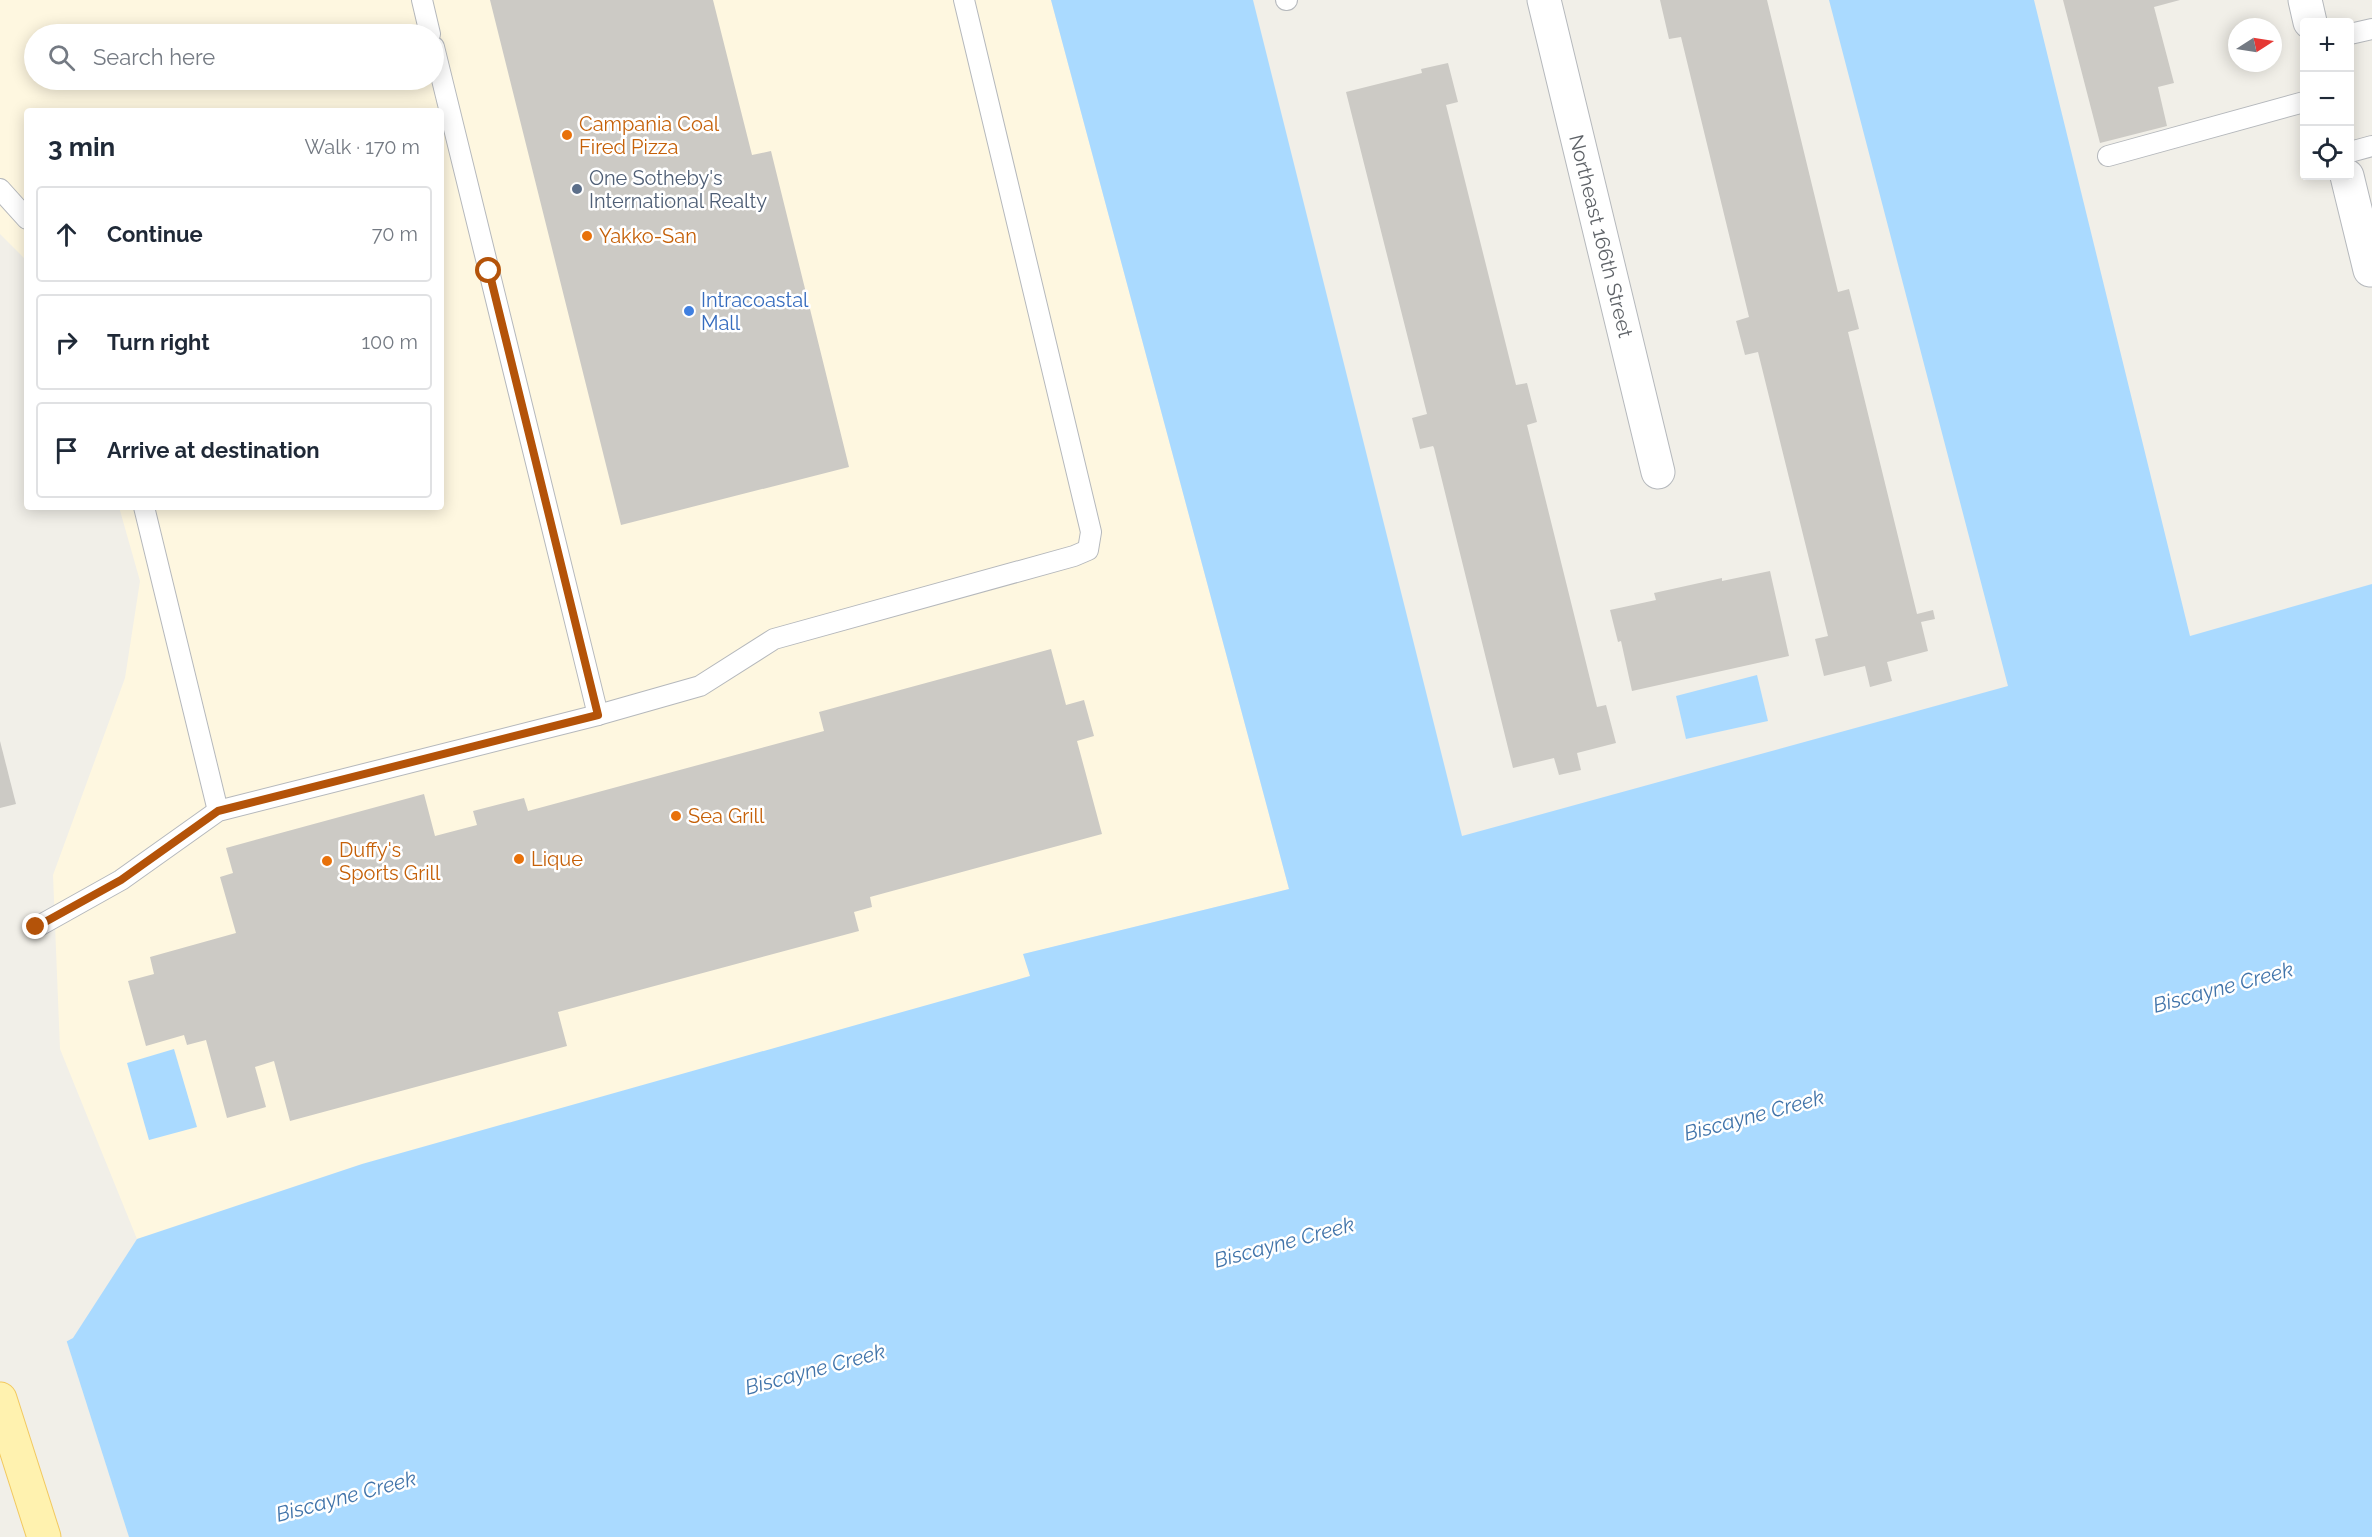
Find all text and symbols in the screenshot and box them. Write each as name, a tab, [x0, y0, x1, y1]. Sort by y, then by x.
north arrow	[2228, 18, 2282, 72]
map controls	[2300, 18, 2354, 180]
button: +	[2300, 18, 2354, 72]
search box	[24, 24, 444, 90]
icon: search	[45, 41, 78, 74]
text: Search here	[93, 44, 215, 70]
button: −	[2300, 72, 2354, 126]
place label: Campania Coal Fired Pizza	[579, 112, 720, 159]
button: locate	[2300, 126, 2354, 180]
marker: Campania Coal Fired Pizza	[560, 128, 574, 142]
text: 3 min	[48, 132, 115, 162]
street label: Northeast 166th Street	[1564, 132, 1638, 340]
text: Walk · 170 m	[304, 135, 420, 159]
place label: One Sotheby's International Realty	[589, 166, 767, 213]
marker: One Sotheby's International Realty	[570, 182, 584, 196]
icon: ahead	[50, 218, 83, 251]
text: Continue	[107, 221, 203, 247]
text: 70 m	[372, 222, 418, 246]
place label: Yakko-San	[599, 224, 697, 248]
marker: Yakko-San	[580, 229, 594, 243]
route start	[475, 257, 501, 283]
place label: Intracoastal Mall	[701, 288, 809, 335]
marker: Intracoastal Mall	[682, 304, 696, 318]
icon: right	[50, 326, 83, 359]
text: Turn right	[107, 329, 210, 355]
text: 100 m	[361, 330, 418, 354]
icon: arrive	[50, 434, 83, 467]
text: Arrive at destination	[107, 437, 320, 463]
place label: Sea Grill	[688, 804, 765, 828]
marker: Sea Grill	[669, 809, 683, 823]
place label: Duffy's Sports Grill	[339, 838, 441, 885]
place label: Lique	[531, 847, 583, 871]
marker: Lique	[512, 852, 526, 866]
marker: Duffy's Sports Grill	[320, 854, 334, 868]
route end	[22, 913, 48, 939]
water label: Biscayne Creek	[2150, 956, 2296, 1018]
water label: Biscayne Creek	[1681, 1084, 1827, 1146]
water label: Biscayne Creek	[1211, 1211, 1357, 1273]
water label: Biscayne Creek	[742, 1338, 888, 1400]
water label: Biscayne Creek	[273, 1465, 419, 1527]

